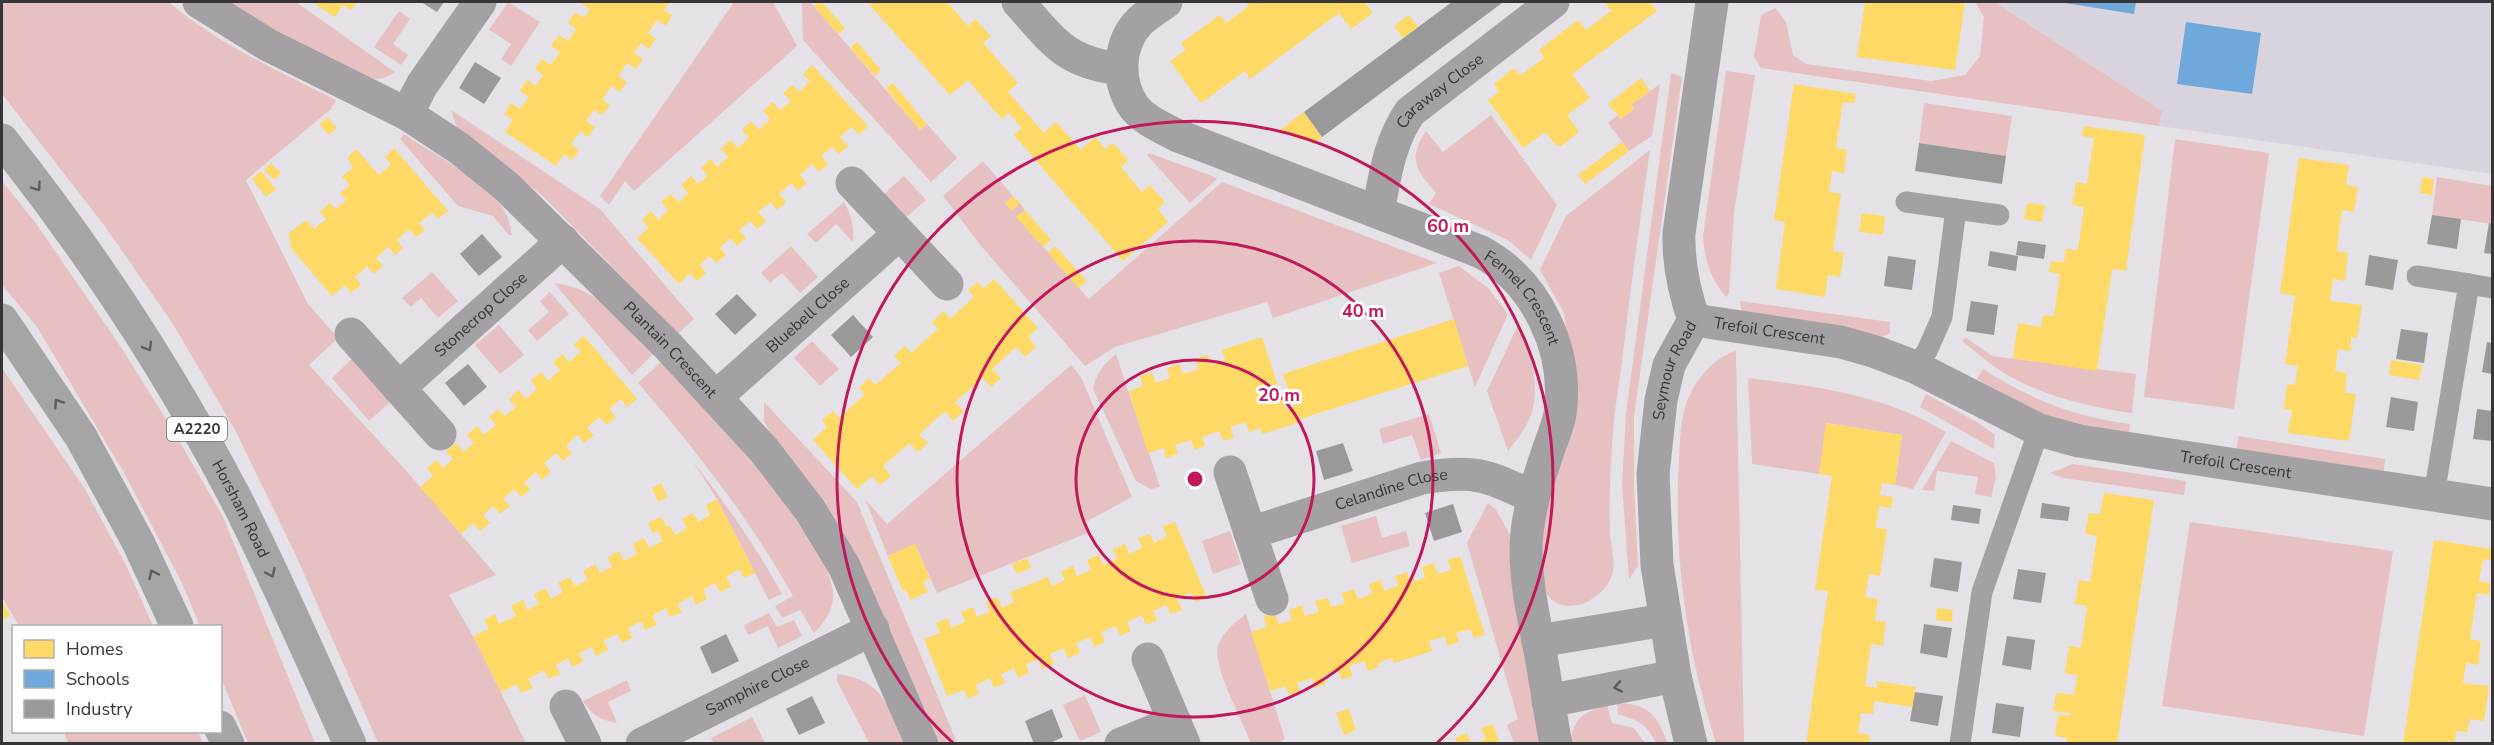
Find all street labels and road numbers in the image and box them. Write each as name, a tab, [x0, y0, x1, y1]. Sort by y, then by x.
street label: Caraway Close	[1391, 48, 1488, 133]
street label: Fennel Crescent	[1480, 245, 1565, 348]
street label: Stonecrop Close	[430, 267, 532, 362]
street label: Bluebell Close	[761, 272, 854, 358]
street label: Plantain Crescent	[618, 297, 722, 403]
street label: Trefoil Crescent	[1712, 312, 1827, 350]
street label: Seymour Road	[1648, 317, 1702, 421]
road number: A2220	[167, 417, 227, 441]
street label: Trefoil Crescent	[2179, 446, 2293, 484]
street label: Horsham Road	[206, 456, 274, 561]
street label: Celandine Close	[1332, 464, 1449, 516]
street label: Samphire Close	[702, 651, 813, 722]

